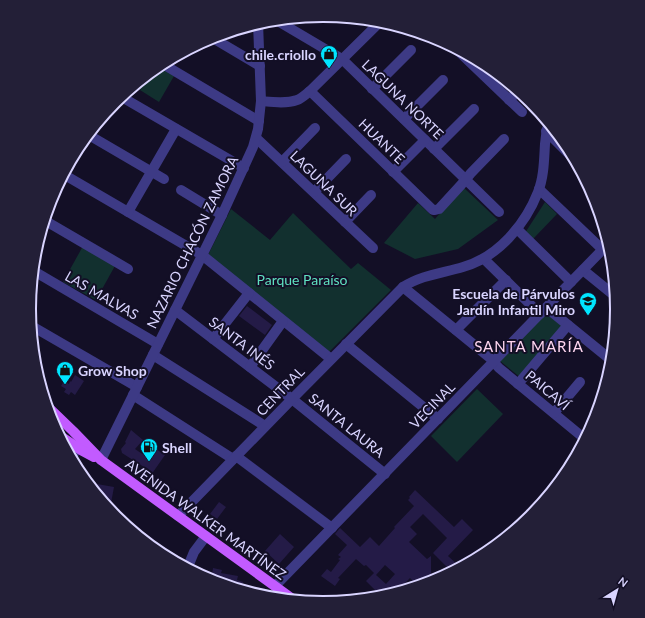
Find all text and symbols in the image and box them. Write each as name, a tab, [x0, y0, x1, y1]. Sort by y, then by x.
shop icon: chile.criollo	[319, 44, 339, 69]
place label: chile.criollo	[245, 46, 316, 63]
street label: LAGUNA NORTE	[359, 56, 447, 142]
street label: HUANTE	[355, 115, 409, 167]
street label: LAGUNA SUR	[287, 147, 361, 219]
street label: NAZARIO CHACÓN ZAMORA	[143, 153, 241, 331]
street label: LAS MALVAS	[62, 267, 142, 323]
park label: Parque Paraíso	[256, 271, 348, 288]
place label: Escuela de Párvulos Jardín Infantil Miro	[452, 285, 575, 318]
school or university icon: Escuela de Párvulos Jardín Infantil Miro	[578, 291, 598, 316]
street label: SANTA INÉS	[206, 313, 278, 373]
district label: SANTA MARÍA	[474, 337, 584, 355]
shop icon: Grow Shop	[55, 360, 75, 385]
place label: Grow Shop	[78, 362, 147, 379]
street label: CENTRAL	[252, 363, 308, 419]
street label: PAICAVÍ	[522, 367, 574, 414]
street label: VECINAL	[406, 378, 458, 432]
street label: SANTA LAURA	[306, 389, 389, 461]
fuel station icon: Shell	[139, 437, 159, 462]
place label: Shell	[162, 439, 192, 456]
street label: AVENIDA WALKER MARTÍNEZ	[122, 455, 290, 583]
north arrow	[597, 570, 637, 610]
text: N	[616, 574, 631, 589]

